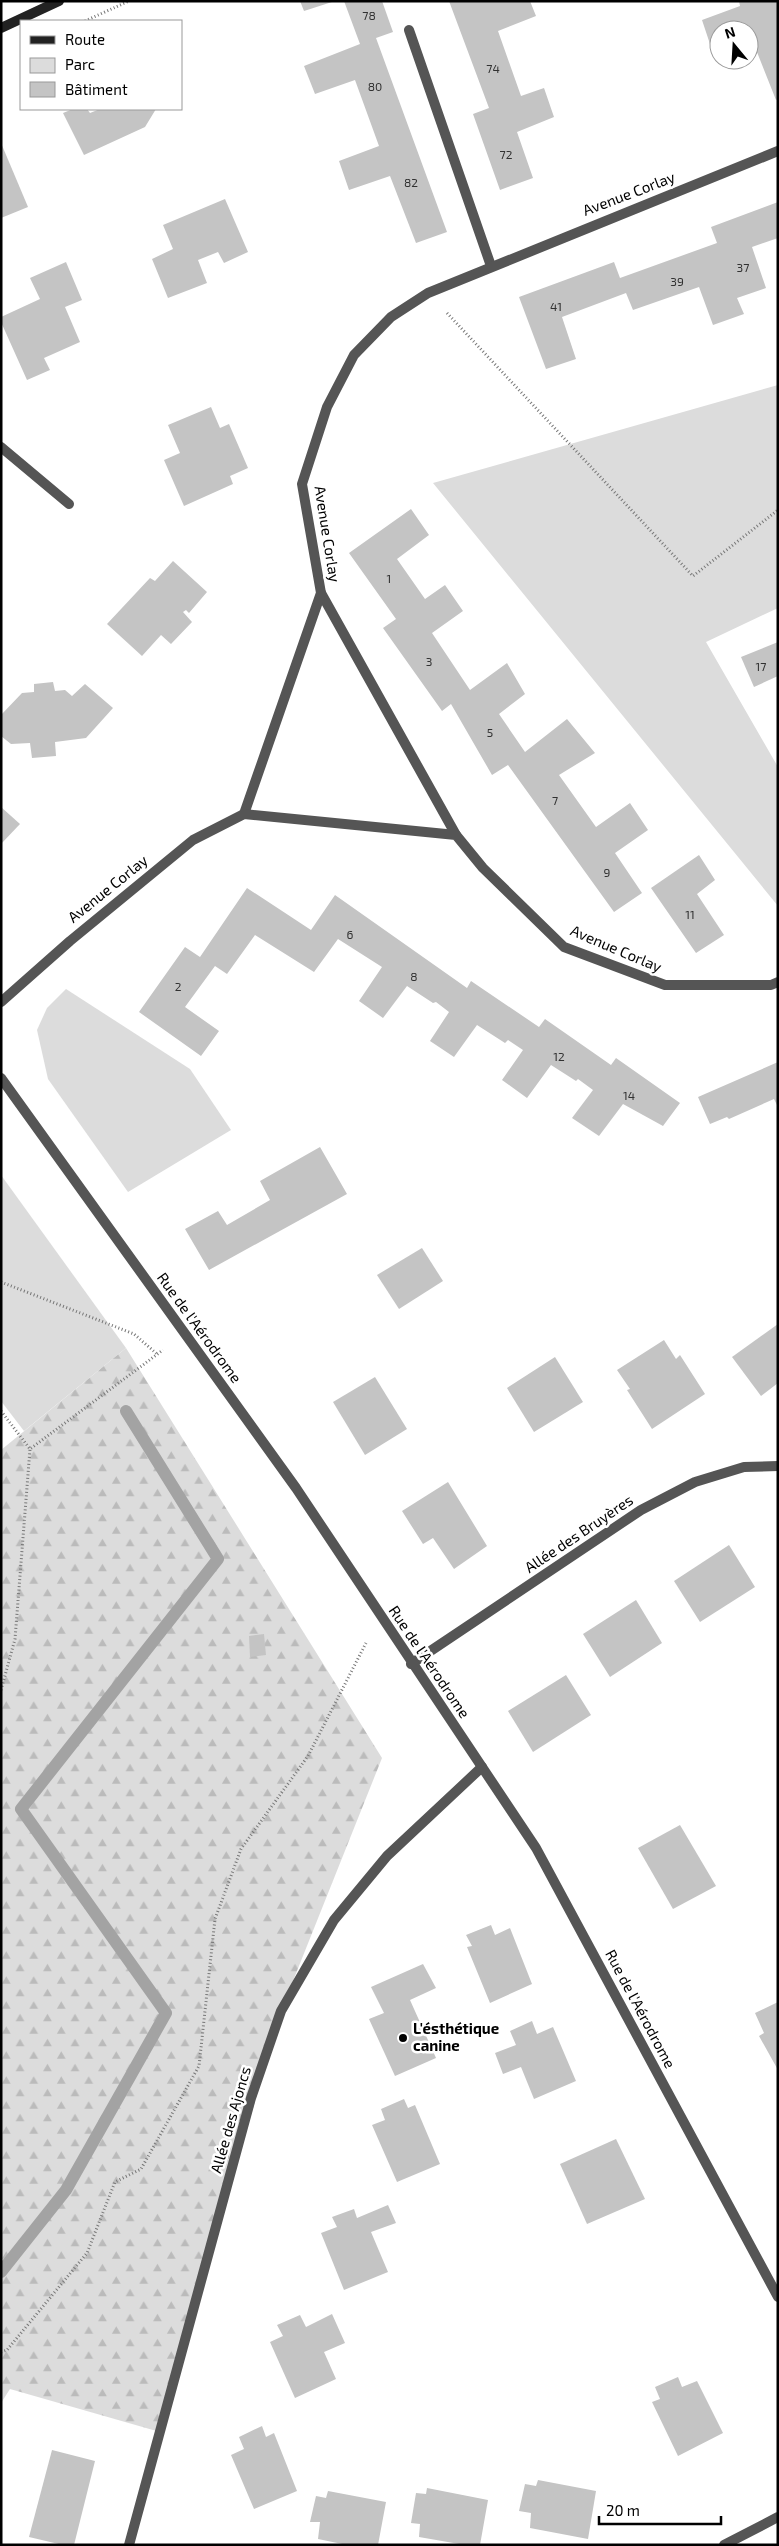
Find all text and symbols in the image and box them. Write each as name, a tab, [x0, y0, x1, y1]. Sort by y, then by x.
house number: 78	[362, 8, 376, 22]
legend	[20, 20, 182, 110]
north arrow	[709, 20, 759, 70]
text: N	[722, 23, 737, 42]
text: Route	[65, 30, 105, 48]
text: Parc	[65, 55, 95, 73]
house number: 74	[486, 61, 500, 75]
house number: 80	[368, 79, 382, 93]
text: Bâtiment	[65, 80, 128, 98]
house number: 72	[500, 147, 513, 161]
street label: Avenue Corlay	[580, 167, 677, 219]
house number: 82	[404, 175, 418, 189]
house number: 37	[737, 260, 749, 274]
house number: 39	[670, 274, 684, 288]
house number: 41	[550, 299, 562, 313]
street label: Avenue Corlay	[311, 484, 344, 583]
house number: 1	[387, 571, 391, 585]
house number: 3	[426, 654, 432, 668]
house number: 17	[756, 659, 766, 673]
house number: 5	[487, 725, 493, 739]
house number: 7	[552, 793, 558, 807]
street label: Avenue Corlay	[64, 851, 151, 926]
house number: 9	[604, 865, 611, 879]
house number: 11	[685, 907, 695, 921]
street label: Avenue Corlay	[568, 921, 665, 975]
house number: 6	[347, 927, 354, 941]
house number: 8	[410, 969, 418, 983]
house number: 2	[175, 979, 182, 993]
house number: 12	[553, 1049, 565, 1063]
house number: 14	[623, 1088, 635, 1102]
street label: Rue de l'Aérodrome	[154, 1269, 246, 1386]
street label: Allée des Bruyères	[521, 1490, 636, 1576]
street label: Rue de l'Aérodrome	[386, 1602, 474, 1721]
street label: Rue de l'Aérodrome	[602, 1946, 680, 2071]
place label: L'ésthétique canine	[413, 2019, 499, 2054]
marker: L'ésthétique canine	[397, 2032, 409, 2044]
street label: Allée des Ajoncs	[206, 2064, 255, 2175]
scale bar	[599, 2494, 722, 2526]
text: 20 m	[606, 2501, 640, 2519]

